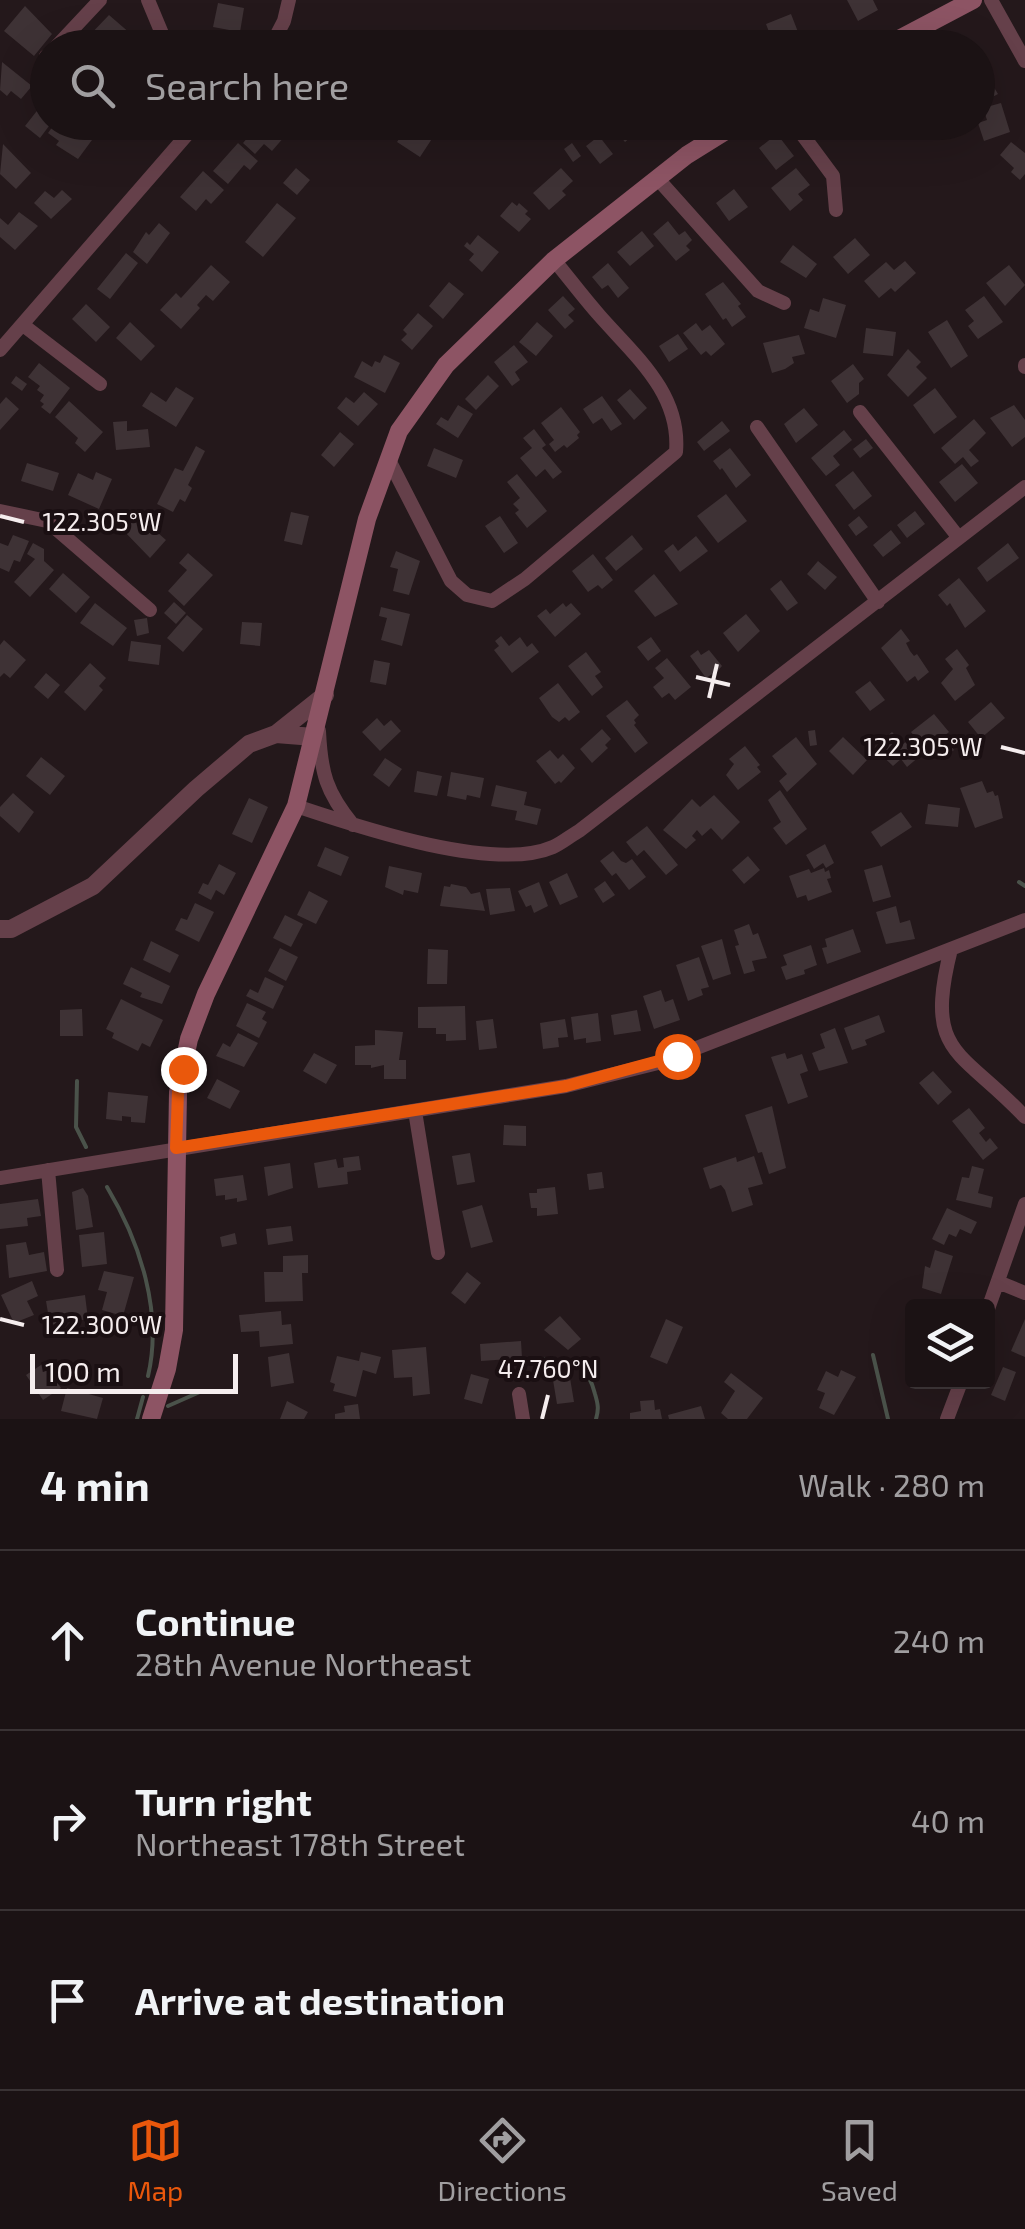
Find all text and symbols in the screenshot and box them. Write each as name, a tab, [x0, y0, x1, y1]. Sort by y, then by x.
search box	[30, 30, 995, 140]
icon: search	[65, 58, 120, 113]
text: Search here	[145, 62, 349, 108]
text: 122.305°W	[43, 506, 161, 536]
text: 122.305°W	[864, 731, 982, 761]
route start	[655, 1034, 701, 1080]
route end	[161, 1047, 207, 1093]
map controls	[905, 1299, 995, 1389]
button: layers	[905, 1299, 995, 1389]
text: 122.300°W	[42, 1309, 162, 1339]
scale bar	[30, 1349, 238, 1394]
text: 47.760°N	[498, 1353, 598, 1383]
text: 100 m	[45, 1354, 121, 1388]
text: 4 min	[40, 1459, 150, 1509]
text: Walk · 280 m	[798, 1465, 985, 1503]
text: Continue	[135, 1598, 295, 1644]
icon: ahead	[40, 1613, 95, 1668]
text: 240 m	[893, 1621, 985, 1659]
text: 28th Avenue Northeast	[135, 1644, 471, 1682]
text: Turn right	[135, 1778, 312, 1824]
icon: right	[40, 1793, 95, 1848]
text: 40 m	[911, 1801, 985, 1839]
text: Northeast 178th Street	[135, 1824, 465, 1862]
icon: arrive	[40, 1973, 95, 2028]
text: Arrive at destination	[135, 1977, 505, 2023]
tab: Map	[127, 2113, 183, 2207]
tab: Directions	[438, 2113, 567, 2207]
tab: Saved	[821, 2113, 898, 2207]

